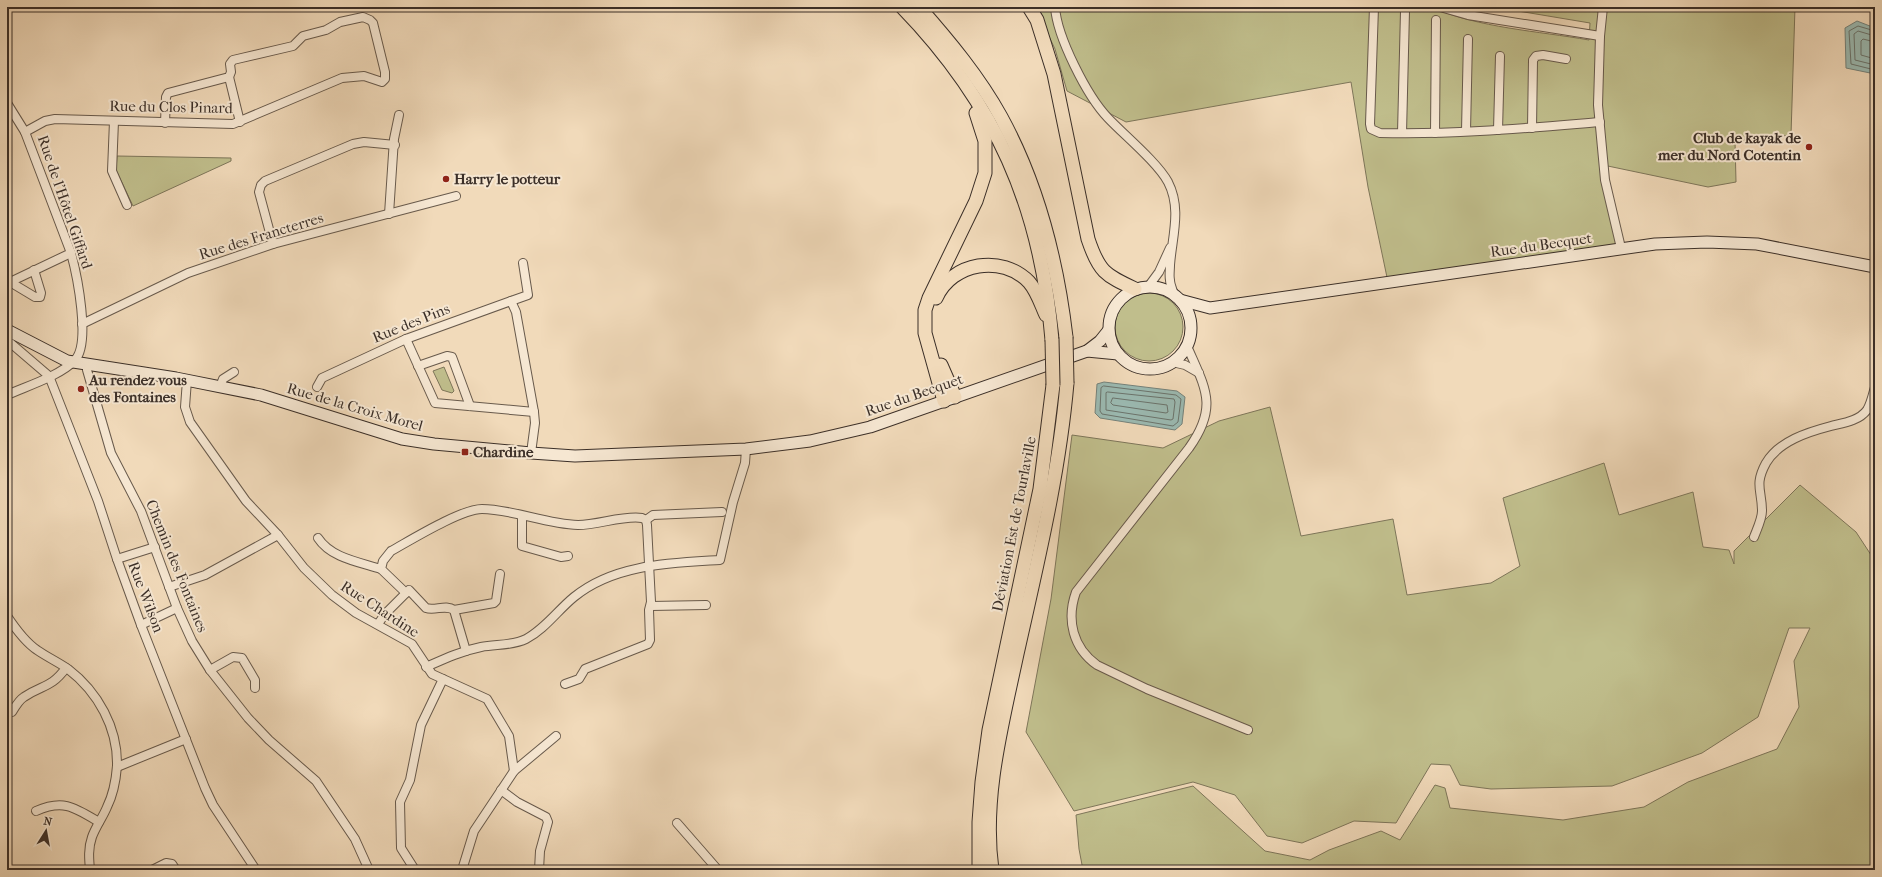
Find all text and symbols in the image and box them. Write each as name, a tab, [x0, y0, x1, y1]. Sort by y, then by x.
street label: Rue du Clos Pinard	[109, 97, 234, 117]
place label: Club de kayak de mer du Nord Cotentin	[1657, 129, 1802, 164]
street label: Rue de l'Hôtel Giffard	[34, 133, 97, 272]
marker: Club de kayak de mer du Nord Cotentin	[1804, 142, 1814, 152]
place label: Harry le potteur	[454, 170, 561, 188]
marker: Harry le potteur	[441, 174, 451, 184]
street label: Rue des Francterres	[197, 208, 326, 263]
street label: Rue du Becquet	[1489, 229, 1594, 261]
street label: Rue des Pins	[370, 299, 453, 347]
street label: Rue du Becquet	[863, 370, 966, 420]
place label: Au rendez vous des Fontaines	[88, 371, 187, 406]
street label: Rue de la Croix Morel	[285, 379, 425, 435]
marker: Au rendez vous des Fontaines	[76, 384, 86, 394]
street label: Déviation Est de Tourlaville	[988, 434, 1040, 613]
place label: Chardine	[473, 443, 534, 461]
marker: Chardine	[460, 447, 470, 457]
street label: Chemin des Fontaines	[142, 497, 212, 635]
street label: Rue Wilson	[124, 559, 168, 635]
street label: Rue Chardine	[337, 577, 423, 641]
north arrow	[26, 811, 66, 851]
text: N	[42, 814, 54, 829]

